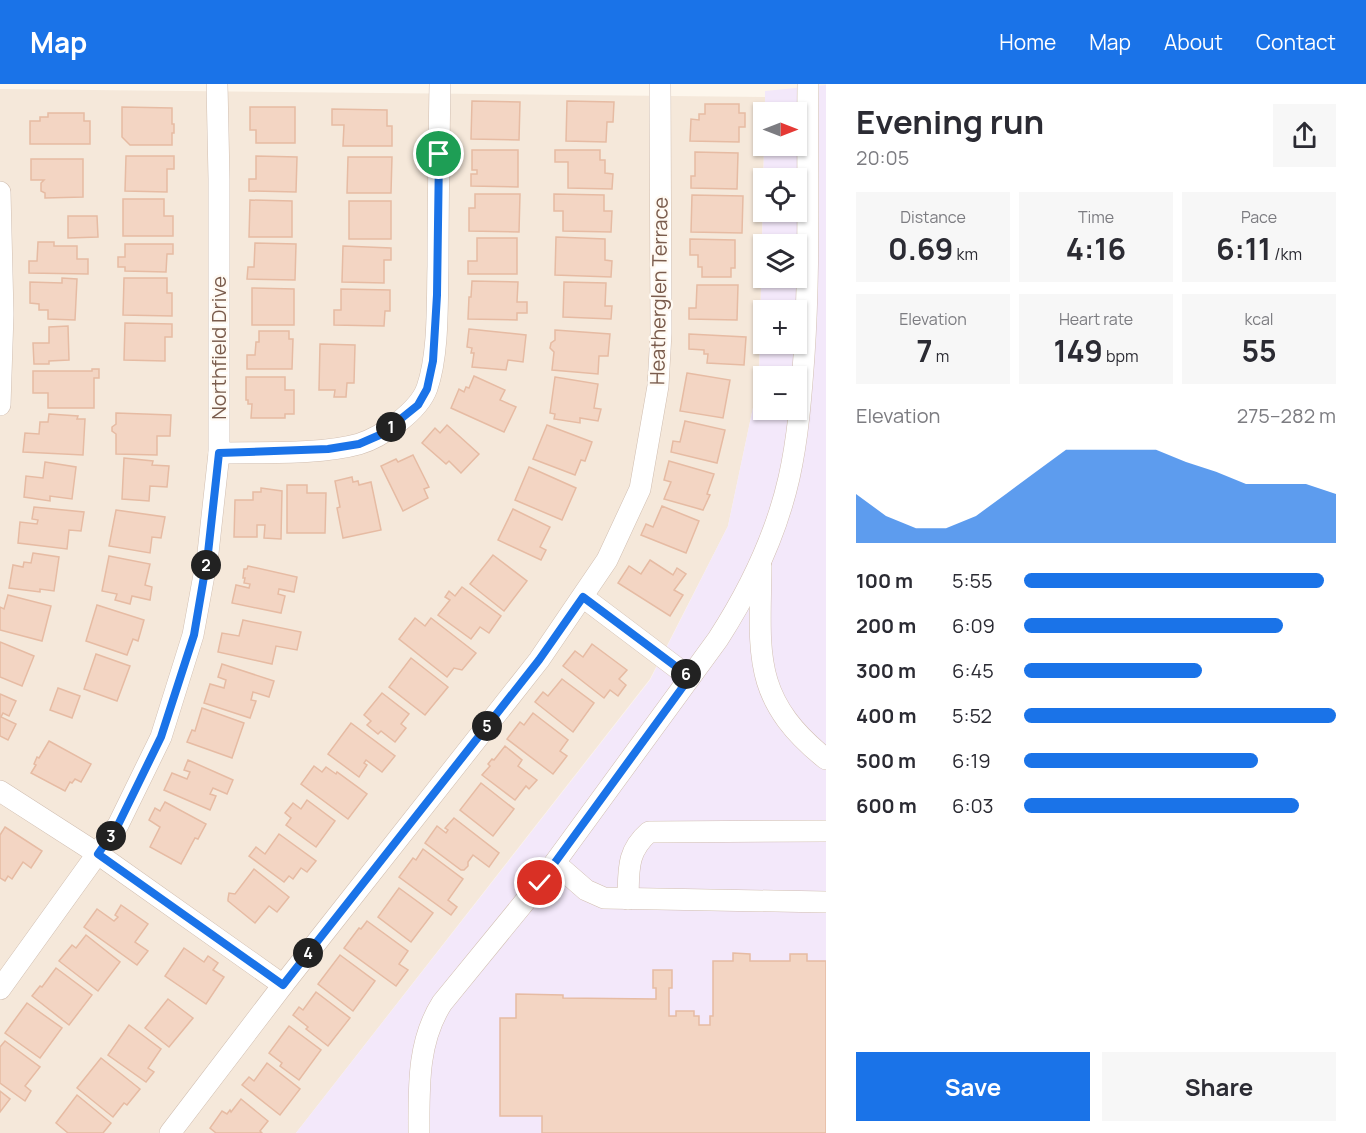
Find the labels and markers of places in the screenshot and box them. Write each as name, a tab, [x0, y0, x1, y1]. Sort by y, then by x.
pin	[413, 128, 464, 179]
pin: 1	[376, 412, 406, 442]
pin: 2	[191, 550, 221, 580]
pin: 6	[671, 659, 701, 689]
pin: 5	[472, 711, 502, 741]
pin: 3	[96, 821, 126, 851]
pin	[514, 857, 565, 908]
pin: 4	[293, 938, 323, 968]

